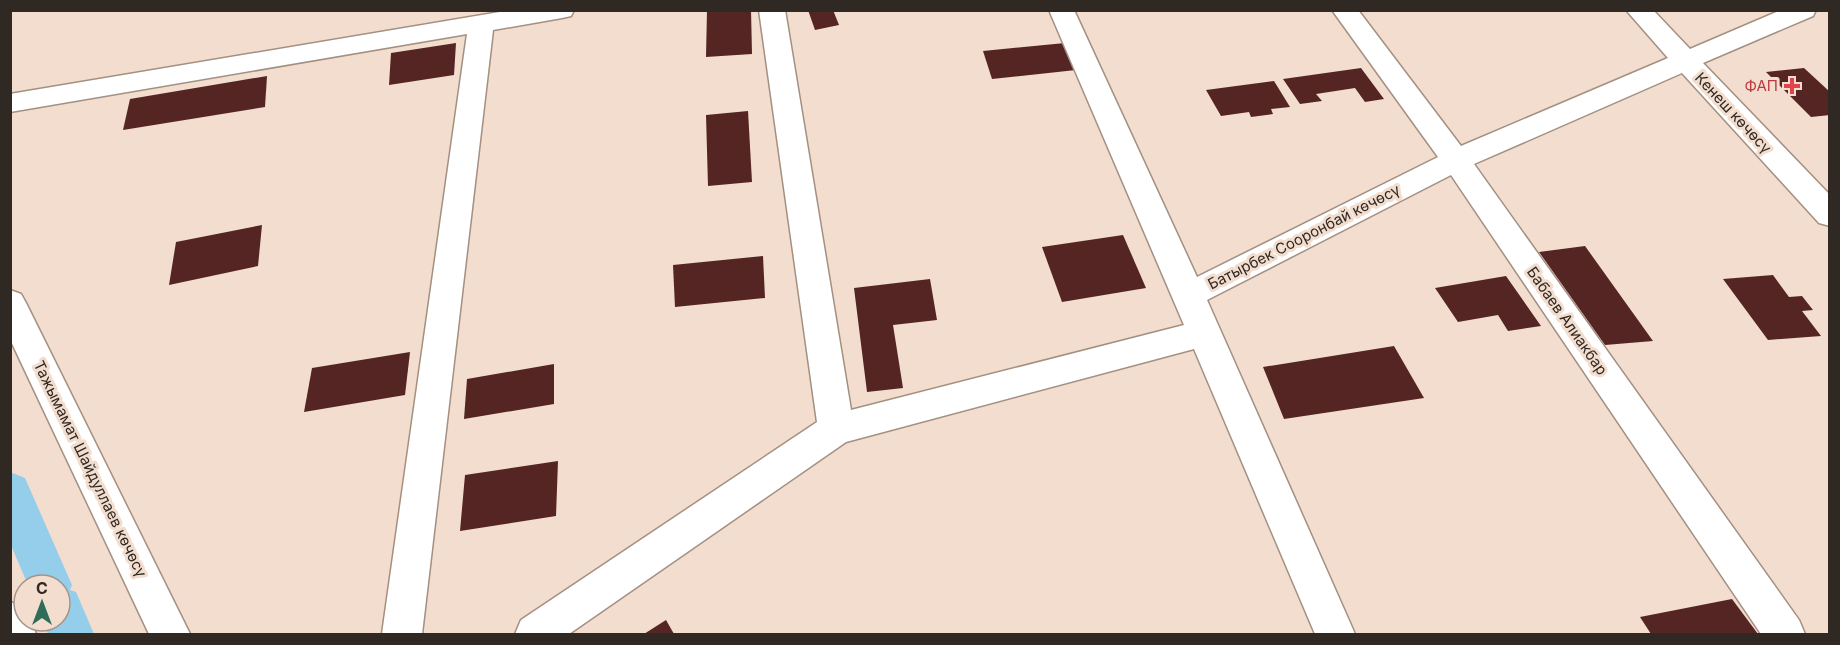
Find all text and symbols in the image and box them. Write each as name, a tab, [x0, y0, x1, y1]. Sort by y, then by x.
street label: Кенеш көчөсү	[1691, 68, 1776, 157]
place label: ФАП	[1745, 76, 1778, 95]
marker: ФАП	[1783, 77, 1801, 95]
street label: Батырбек Сооронбай көчөсү	[1204, 179, 1404, 293]
street label: Бабаев Алиакбар	[1523, 263, 1612, 378]
street label: Тажымамат Шайдуллаев көчөсү	[30, 357, 152, 581]
north arrow	[12, 573, 72, 633]
text: С	[36, 578, 48, 598]

